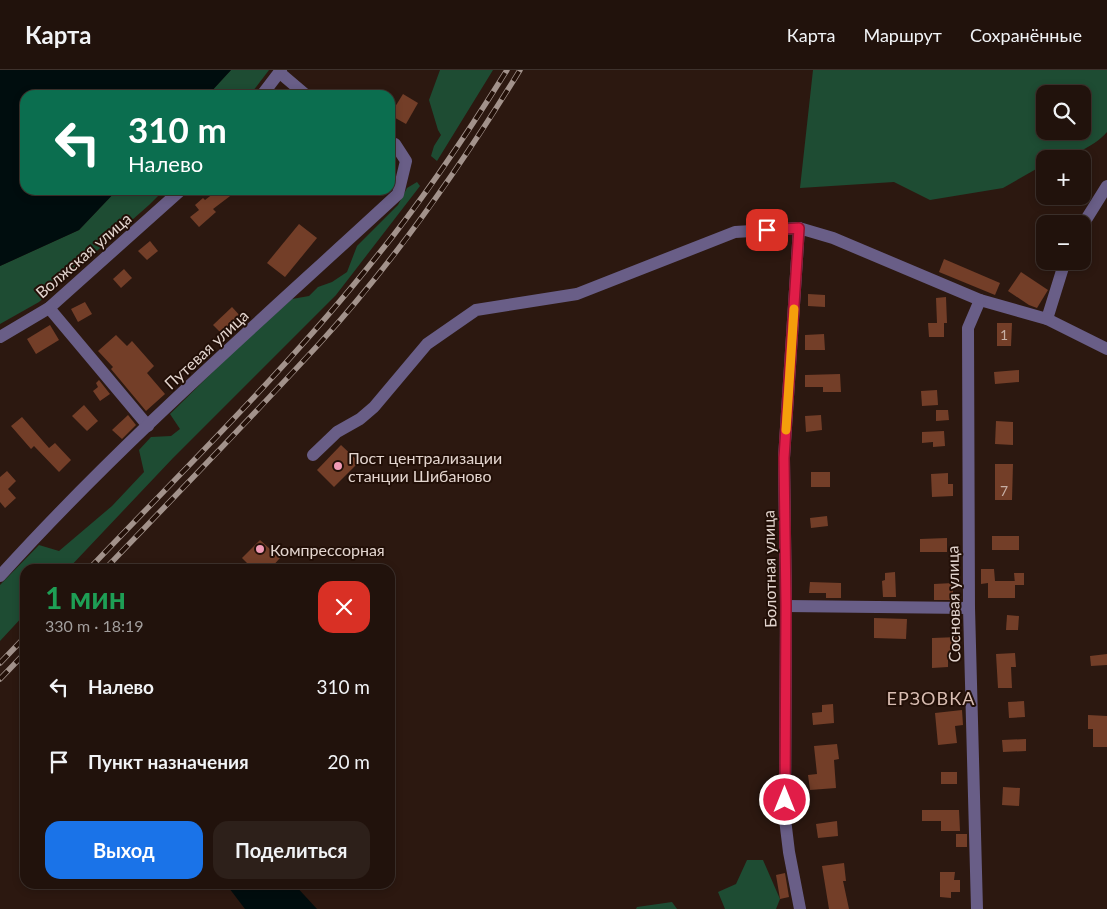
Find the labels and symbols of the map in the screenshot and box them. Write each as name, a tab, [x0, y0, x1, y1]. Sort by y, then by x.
street label: Волжская улица	[31, 208, 135, 302]
pin	[746, 209, 788, 251]
street label: Путевая улица	[160, 305, 252, 393]
house number: 1	[1000, 326, 1008, 343]
place label: Пост централизации станции Шибаново	[348, 448, 502, 485]
marker: Пост централизации станции Шибаново	[332, 460, 344, 472]
house number: 7	[1000, 482, 1008, 499]
street label: Болотная улица	[758, 510, 780, 628]
place label: Компрессорная	[270, 540, 385, 559]
marker: Компрессорная	[254, 543, 266, 555]
street label: Сосновая улица	[942, 545, 964, 663]
district label: ЕРЗОВКА	[887, 687, 975, 709]
position arrow	[758, 773, 810, 825]

